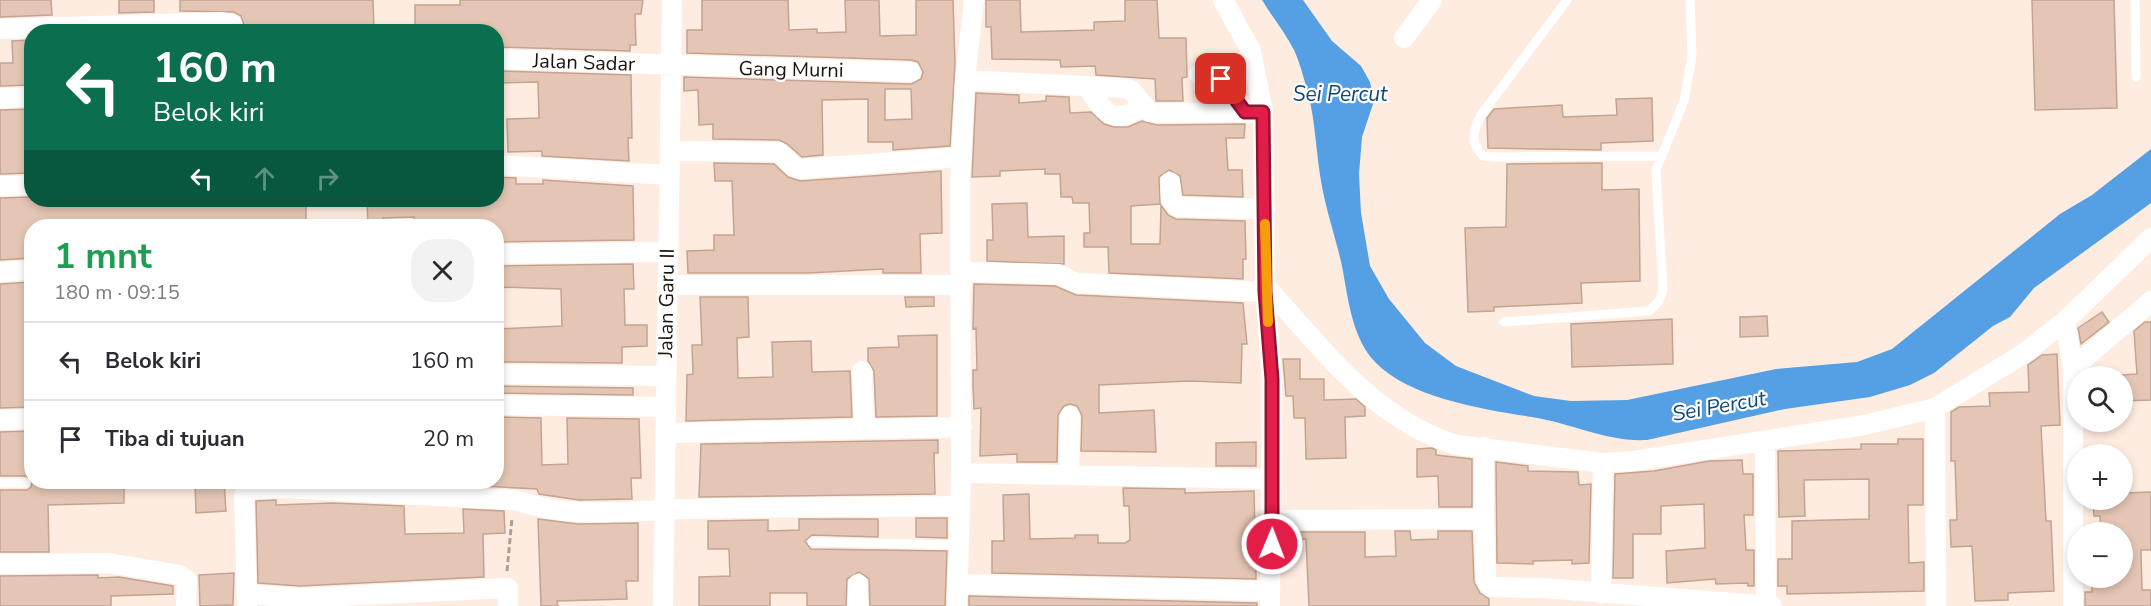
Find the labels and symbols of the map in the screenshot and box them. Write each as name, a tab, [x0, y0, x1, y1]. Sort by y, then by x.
street label: Jalan Sadar	[531, 47, 636, 78]
pin	[1195, 53, 1246, 104]
street label: Gang Murni	[738, 55, 844, 84]
water label: Sei Percut	[1293, 80, 1388, 108]
street label: Jalan Garu II	[652, 248, 681, 359]
water label: Sei Percut	[1670, 384, 1769, 428]
position arrow	[1240, 512, 1304, 576]

